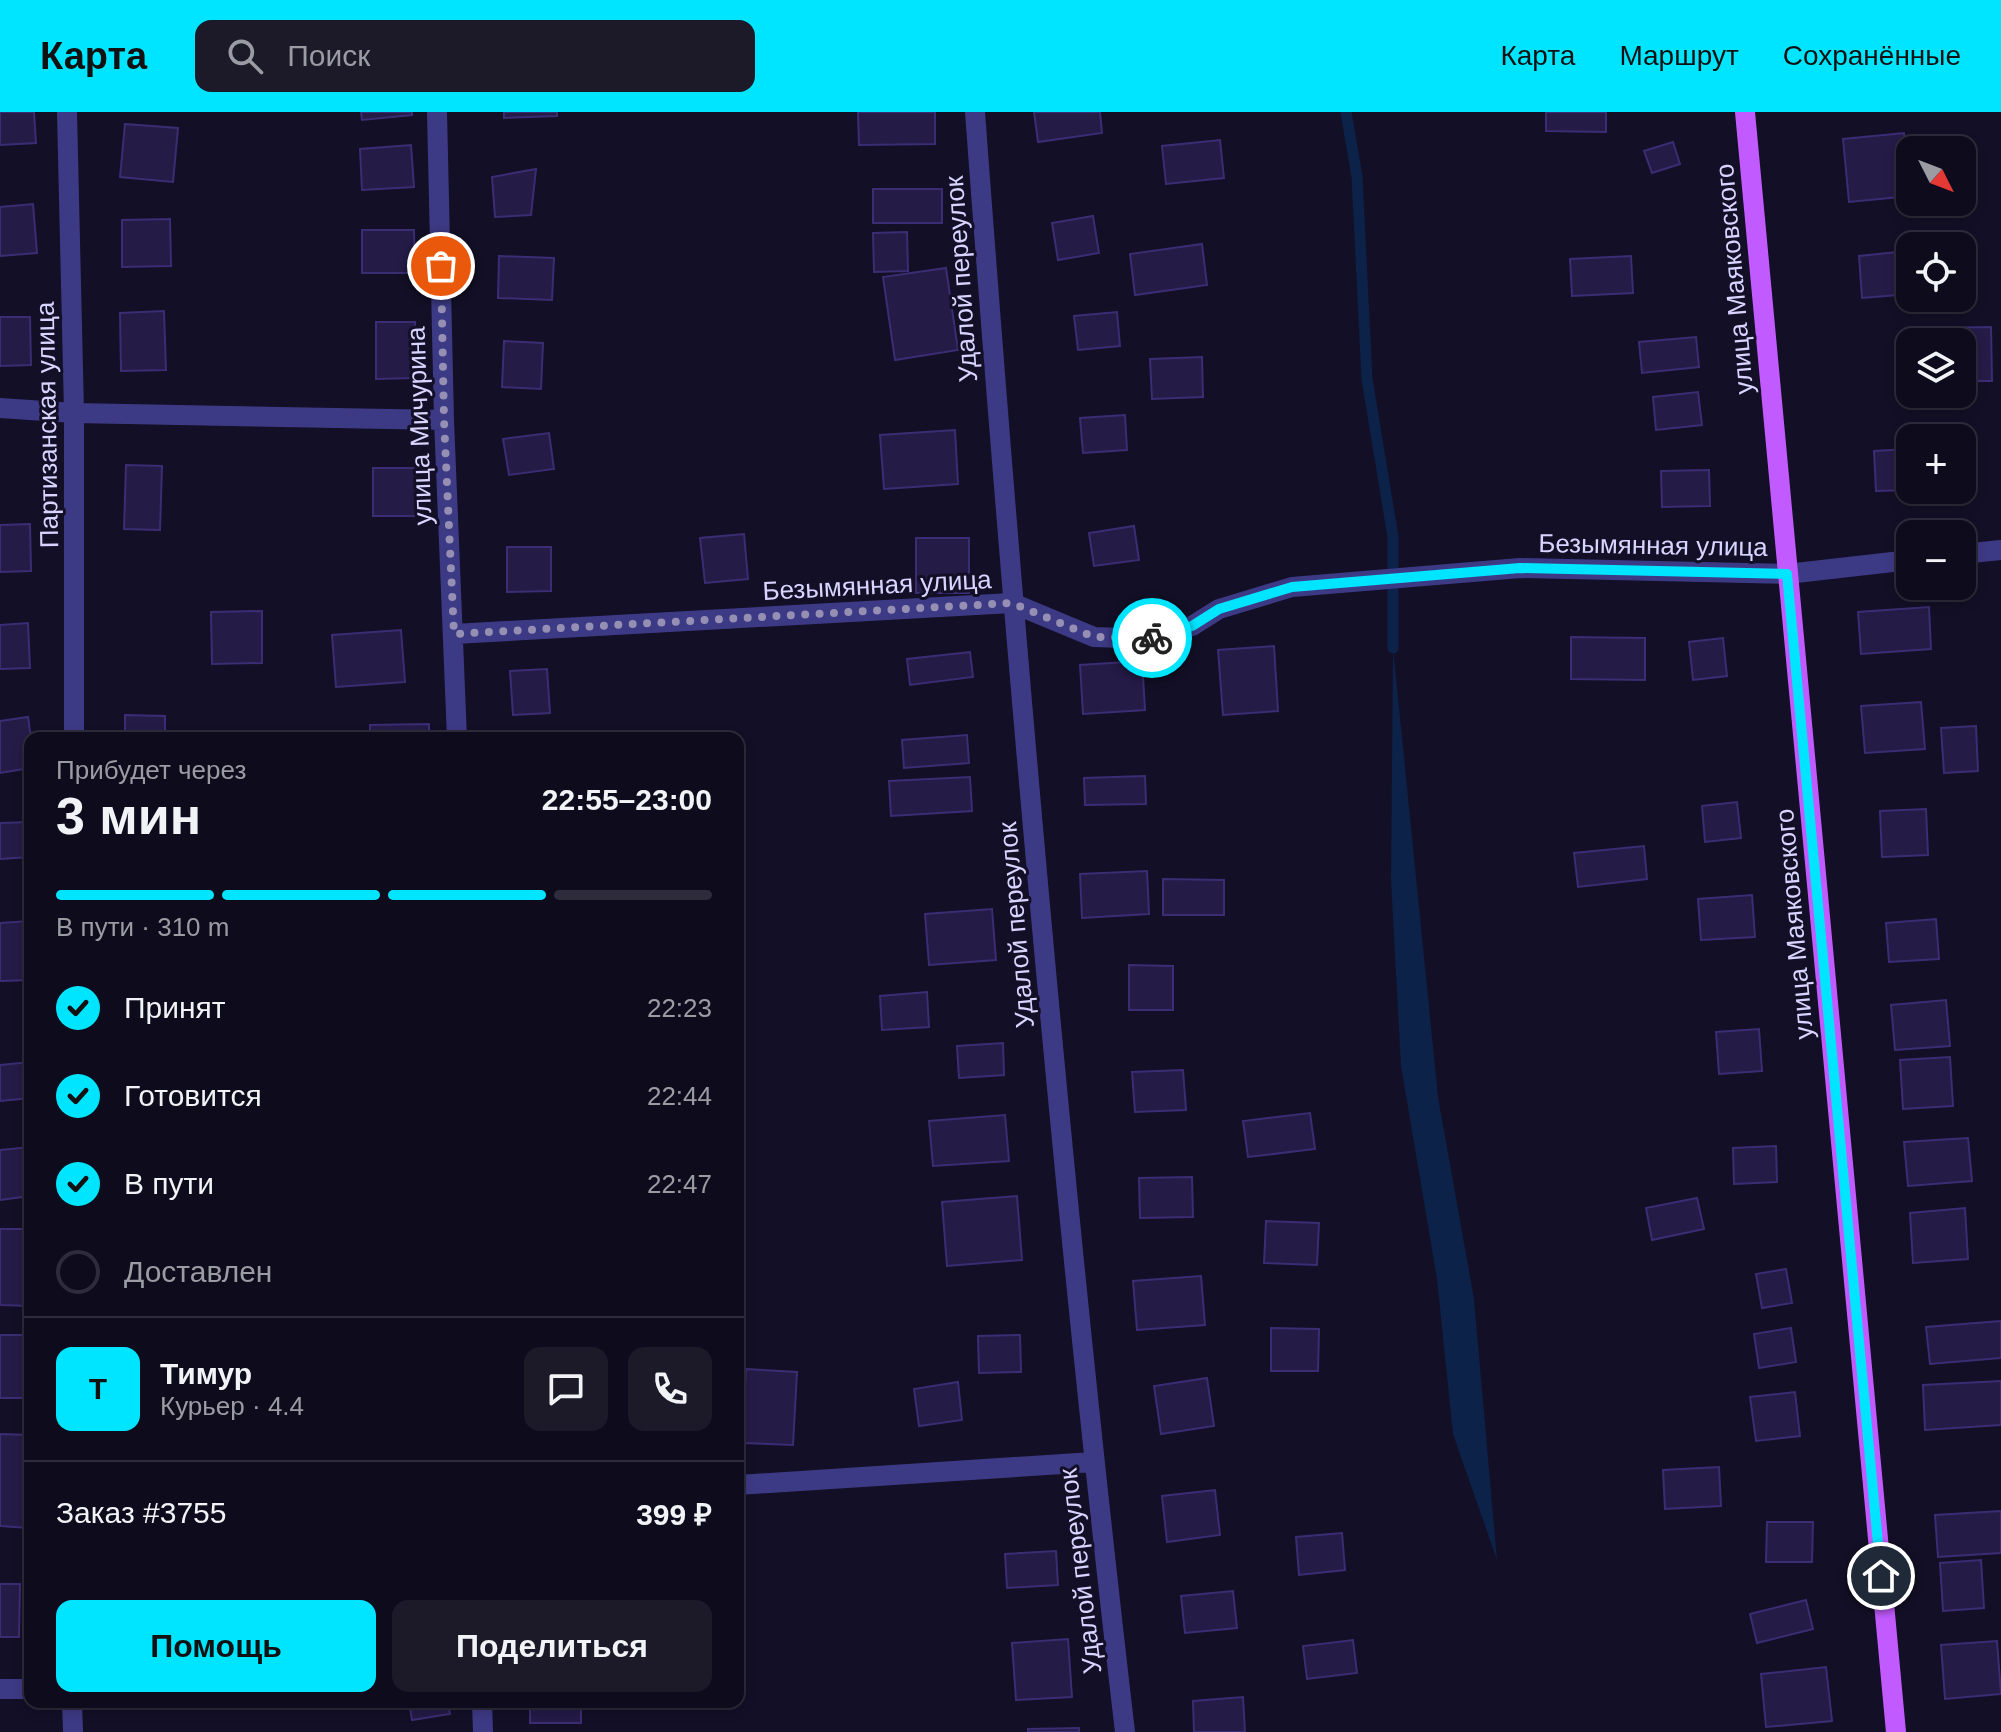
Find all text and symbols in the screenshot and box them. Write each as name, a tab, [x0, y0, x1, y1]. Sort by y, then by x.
search box	[195, 20, 755, 92]
icon: search	[223, 34, 267, 78]
text: Карта	[40, 35, 147, 77]
text: Поиск	[287, 39, 370, 72]
text: Карта	[1500, 40, 1575, 71]
text: Маршрут	[1619, 40, 1739, 71]
text: Сохранённые	[1783, 40, 1961, 71]
north arrow	[1896, 136, 1976, 216]
map controls	[1896, 136, 1976, 600]
street label: улица Маяковского	[1709, 162, 1759, 396]
street label: Удалой переулок	[939, 174, 983, 383]
pin	[407, 232, 475, 300]
button: locate	[1896, 232, 1976, 312]
icon: bag	[419, 244, 463, 288]
street label: Партизанская улица	[30, 301, 64, 548]
street label: улица Мичурина	[401, 326, 437, 526]
button: layers	[1896, 328, 1976, 408]
button: +	[1896, 424, 1976, 504]
button: −	[1896, 520, 1976, 600]
street label: Безымянная улица	[1538, 528, 1769, 562]
street label: Безымянная улица	[762, 564, 993, 606]
courier	[1112, 598, 1192, 678]
icon: bike	[1130, 616, 1174, 660]
text: Прибудет через	[56, 755, 246, 785]
text: 22:55–23:00	[542, 783, 712, 816]
text: 3 мин	[56, 787, 201, 845]
street label: улица Маяковского	[1769, 807, 1819, 1041]
street label: Удалой переулок	[992, 820, 1040, 1029]
text: В пути · 310 m	[56, 912, 229, 942]
icon: check	[56, 986, 100, 1030]
text: Принят	[124, 991, 226, 1024]
text: 22:23	[647, 993, 712, 1023]
icon: check	[56, 1074, 100, 1118]
text: Готовится	[124, 1079, 262, 1112]
text: 22:44	[647, 1081, 712, 1111]
icon: check	[56, 1162, 100, 1206]
text: В пути	[124, 1167, 214, 1200]
text: 22:47	[647, 1169, 712, 1199]
text: Доставлен	[124, 1255, 272, 1288]
button: chat	[524, 1347, 608, 1431]
button: phone	[628, 1347, 712, 1431]
text: Тимур	[160, 1357, 252, 1390]
text: Т	[89, 1372, 107, 1405]
text: Курьер · 4.4	[160, 1391, 304, 1421]
street label: Удалой переулок	[1052, 1466, 1107, 1675]
text: Заказ #3755	[56, 1496, 226, 1529]
text: 399 ₽	[636, 1498, 712, 1531]
pin	[1847, 1542, 1915, 1610]
icon: home	[1859, 1554, 1903, 1598]
button: Помощь	[56, 1600, 376, 1692]
button: Поделиться	[392, 1600, 712, 1692]

